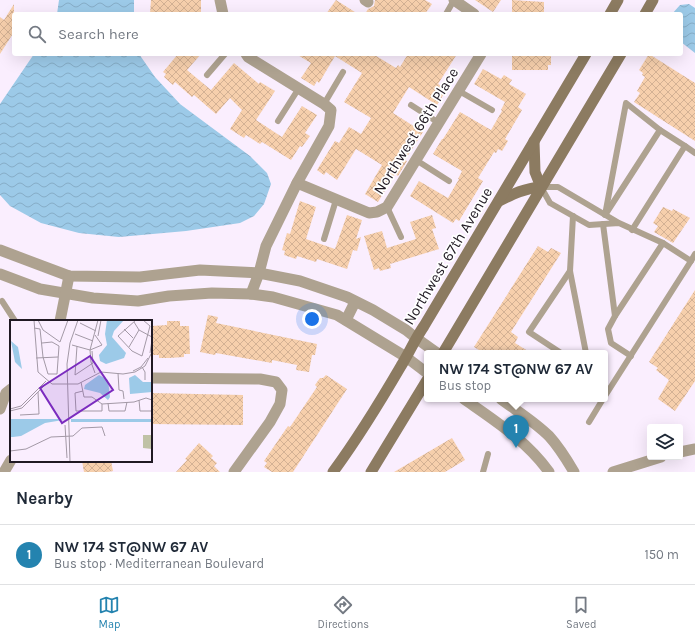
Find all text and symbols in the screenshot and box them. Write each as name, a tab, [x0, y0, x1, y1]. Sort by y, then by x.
search box	[12, 12, 683, 56]
icon: search	[26, 23, 48, 45]
text: Search here	[58, 25, 139, 43]
street label: Northwest 66th Place	[370, 64, 462, 198]
street label: Northwest 67th Avenue	[400, 184, 496, 328]
your location	[302, 309, 322, 329]
inset map	[10, 320, 152, 462]
popup	[424, 350, 608, 402]
text: NW 174 ST@NW 67 AV	[439, 360, 593, 378]
text: Bus stop	[439, 378, 491, 393]
pin: 1	[503, 415, 529, 448]
map controls	[647, 424, 683, 460]
button: layers	[647, 424, 683, 460]
text: Nearby	[16, 488, 73, 508]
text: NW 174 ST@NW 67 AV	[54, 538, 208, 556]
text: 1	[27, 547, 31, 562]
text: 150 m	[644, 547, 679, 562]
text: Bus stop · Mediterranean Boulevard	[54, 556, 264, 571]
tab: Map	[98, 594, 120, 631]
tab: Directions	[317, 594, 369, 631]
tab: Saved	[566, 594, 597, 631]

